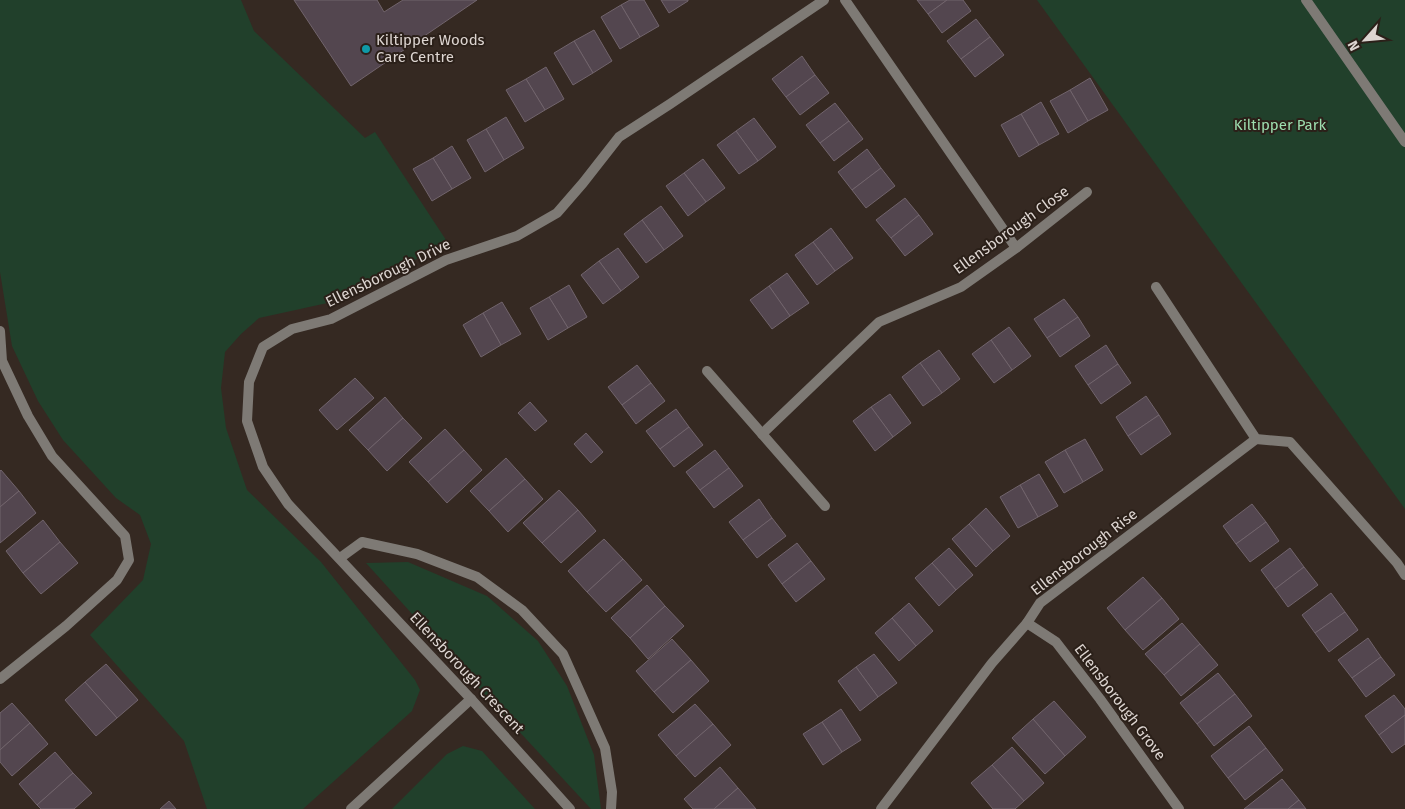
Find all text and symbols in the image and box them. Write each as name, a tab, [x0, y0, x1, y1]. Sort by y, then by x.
north arrow	[1340, 15, 1390, 65]
place label: Kiltipper Woods Care Centre	[376, 31, 485, 66]
text: N	[1344, 38, 1364, 54]
marker: Kiltipper Woods Care Centre	[360, 43, 372, 55]
park label: Kiltipper Park	[1234, 116, 1327, 134]
street label: Ellensborough Close	[950, 182, 1072, 278]
street label: Ellensborough Drive	[323, 235, 453, 311]
street label: Ellensborough Rise	[1027, 505, 1141, 599]
street label: Ellensborough Crescent	[406, 608, 528, 738]
street label: Ellensborough Grove	[1070, 640, 1170, 764]

